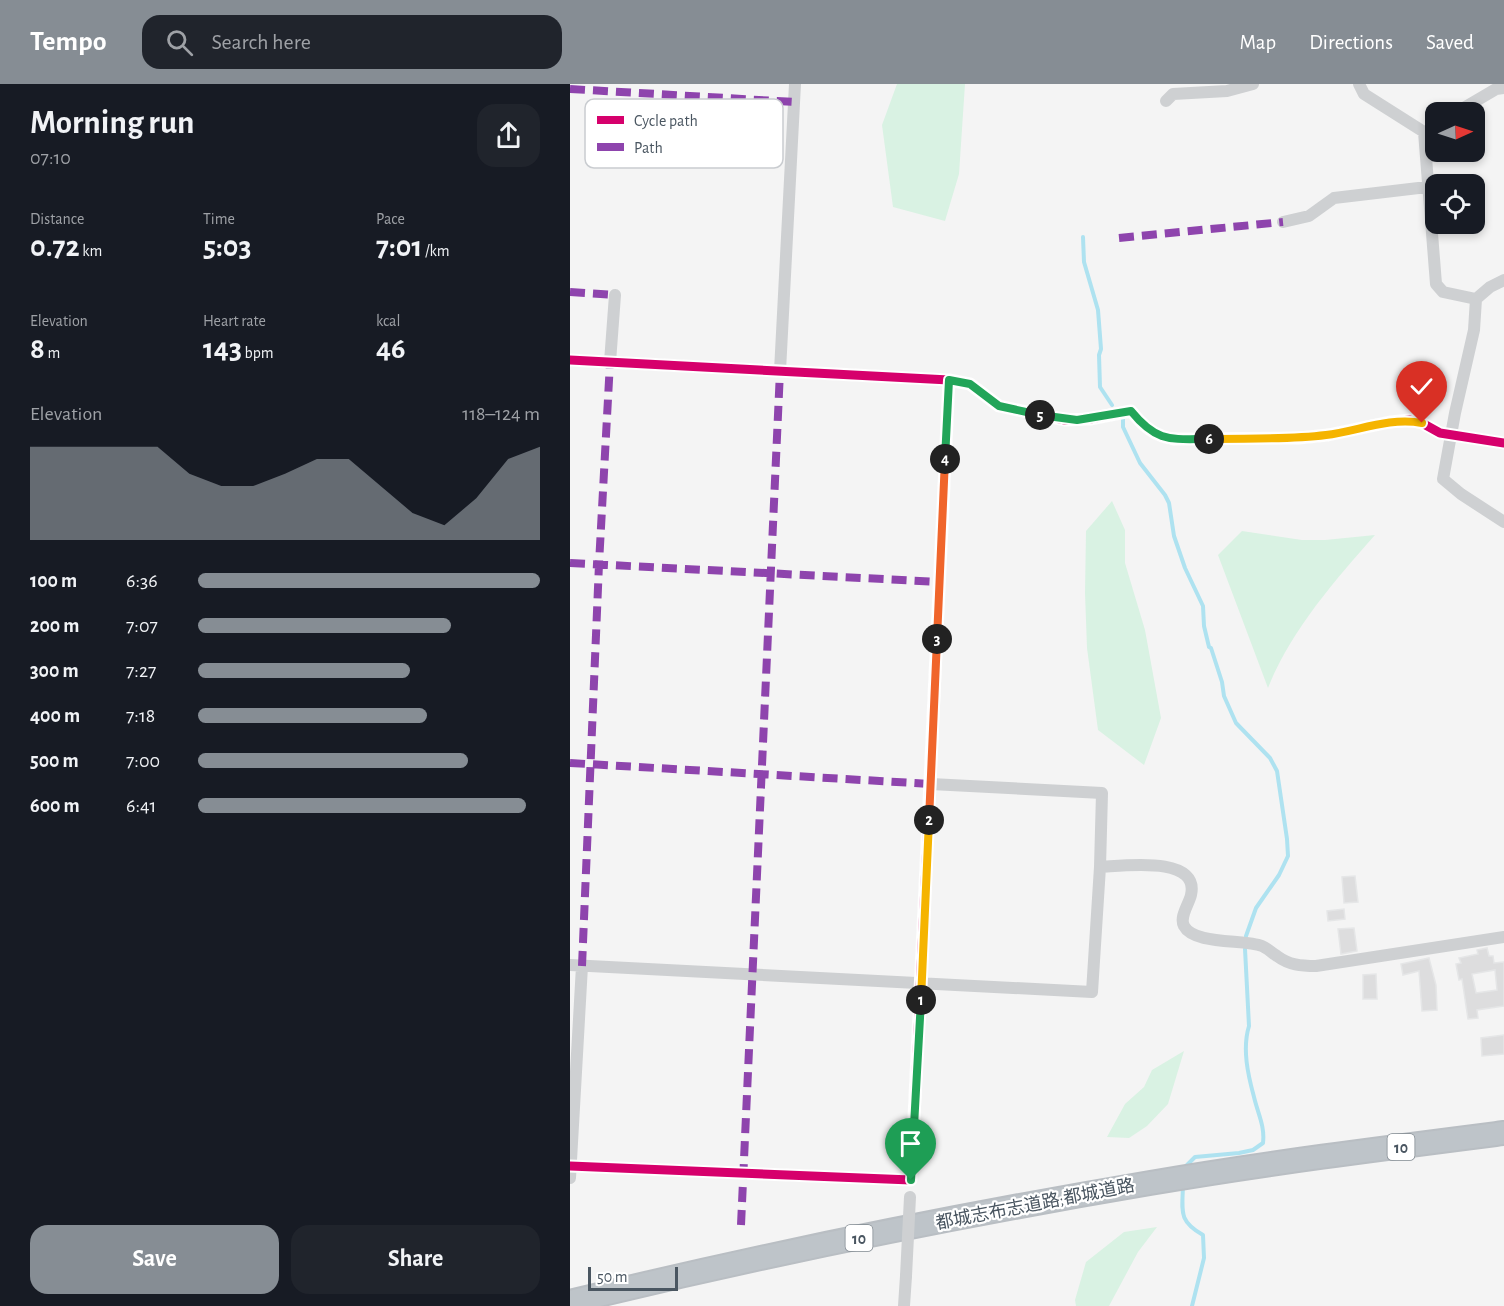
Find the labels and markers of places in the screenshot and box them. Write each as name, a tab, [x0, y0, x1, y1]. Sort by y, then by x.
pin	[1396, 361, 1447, 423]
pin: 5	[1025, 400, 1055, 430]
pin: 6	[1194, 424, 1224, 454]
pin: 4	[930, 444, 960, 474]
pin: 3	[922, 624, 952, 654]
pin: 2	[914, 805, 944, 835]
pin: 1	[906, 985, 936, 1015]
pin	[885, 1118, 936, 1180]

